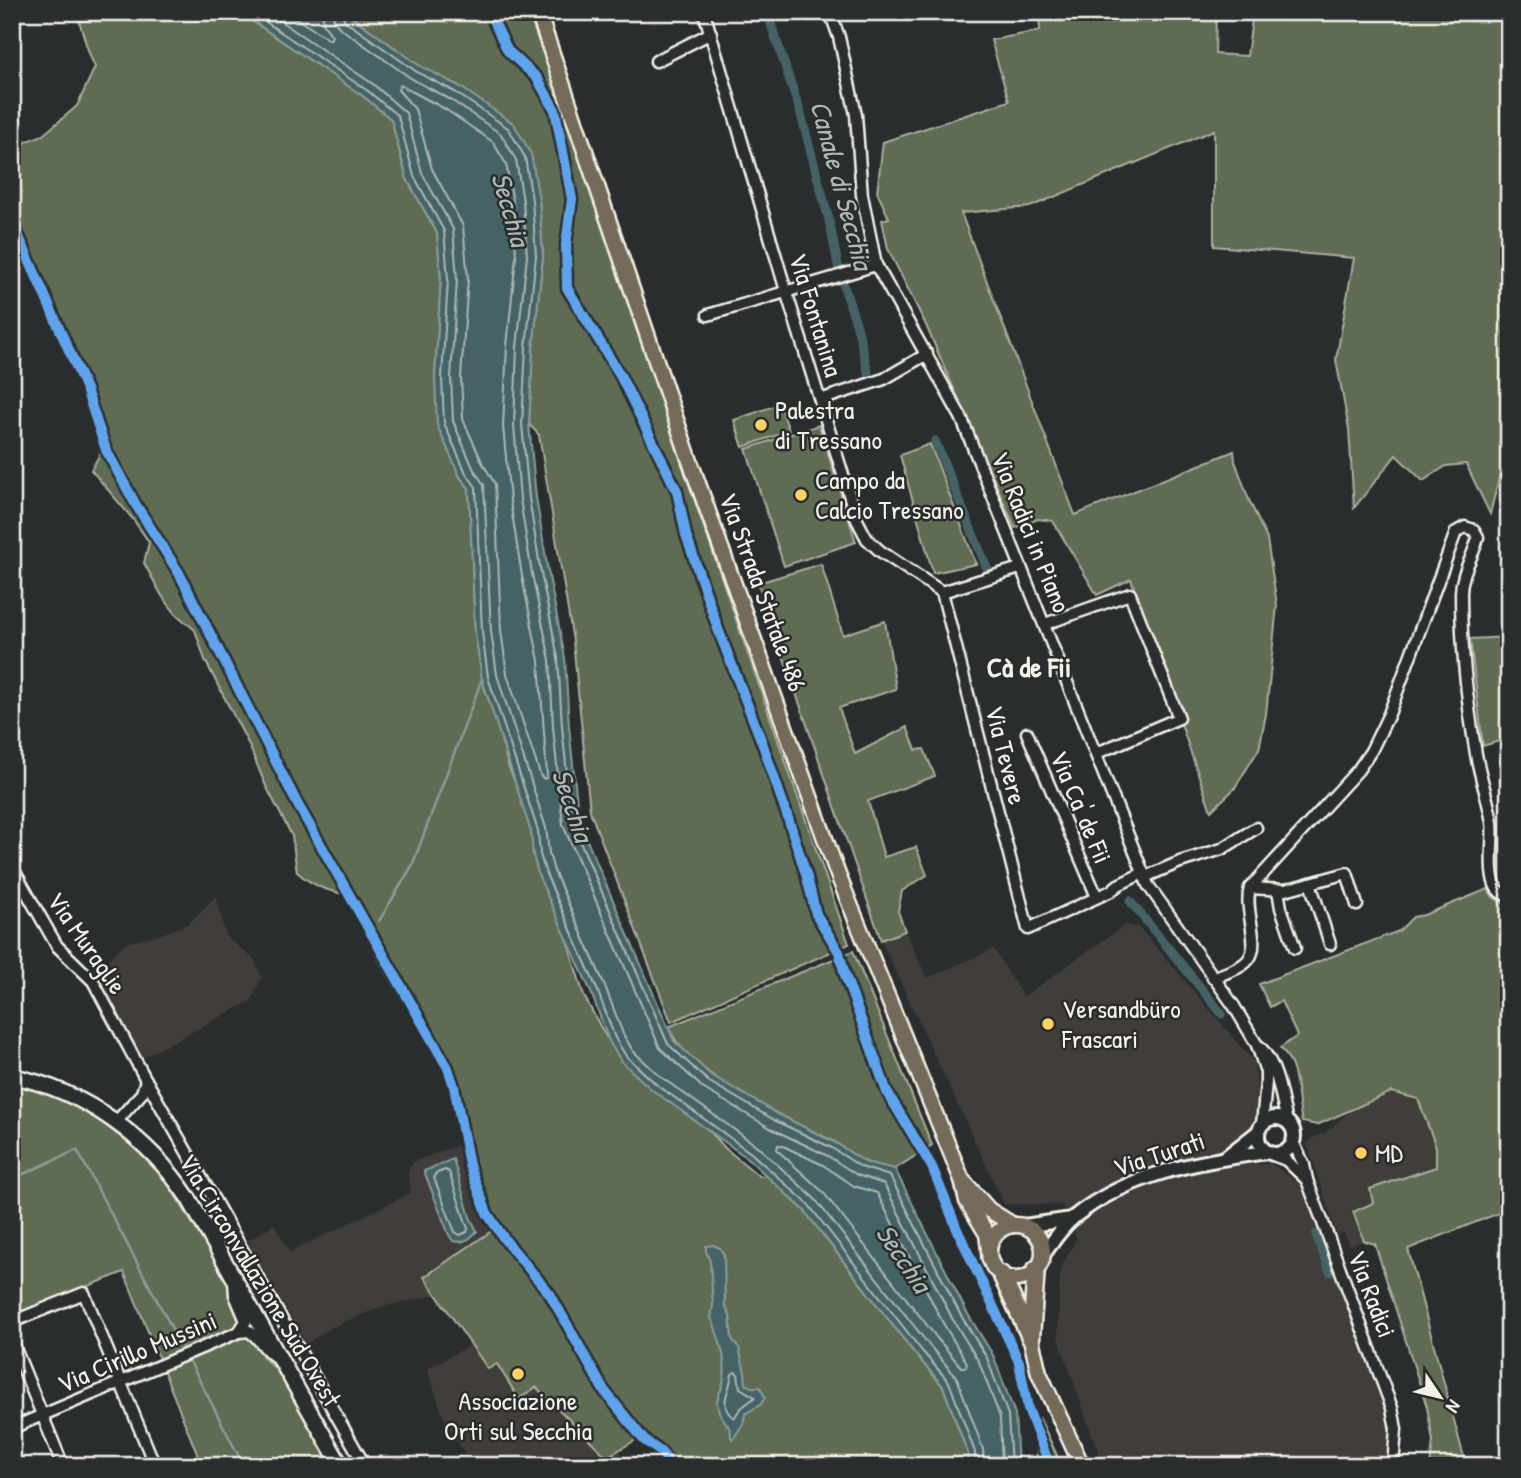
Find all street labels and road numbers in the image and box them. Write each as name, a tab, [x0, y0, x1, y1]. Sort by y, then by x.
street label: Via Fontanina	[781, 249, 852, 381]
street label: Via Radici in Piano	[983, 446, 1080, 618]
street label: Via Strada Statale 486	[711, 488, 816, 696]
street label: Via Tevere	[977, 702, 1036, 808]
street label: Via Ca' de Fii	[1042, 745, 1121, 868]
street label: Via Muraglie	[39, 885, 135, 1001]
street label: Via Turati	[1109, 1122, 1209, 1185]
street label: Via Circonvallazione Sud Ovest	[171, 1147, 350, 1414]
street label: Via Radici	[1340, 1245, 1405, 1342]
street label: Via Cirillo Mussini	[52, 1302, 222, 1401]

